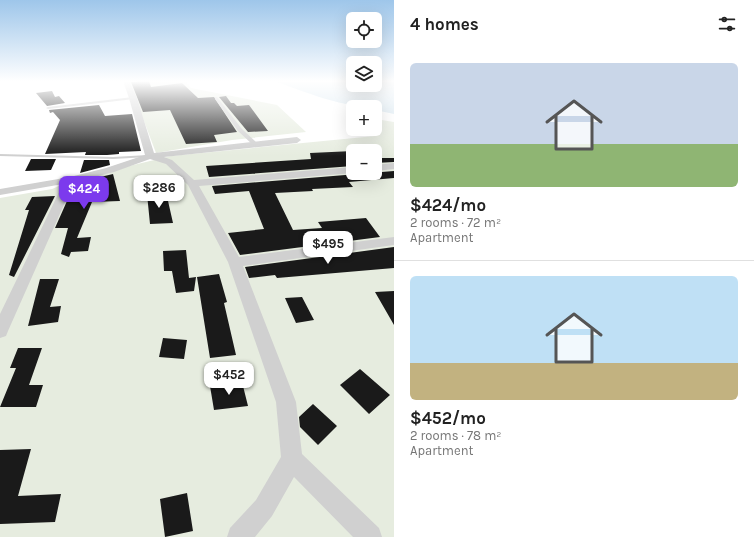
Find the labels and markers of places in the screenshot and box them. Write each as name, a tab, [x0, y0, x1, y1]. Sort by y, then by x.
pin: $286	[135, 175, 183, 209]
pin: $424	[60, 176, 108, 210]
pin: $495	[304, 231, 352, 265]
pin: $452	[205, 362, 253, 396]

